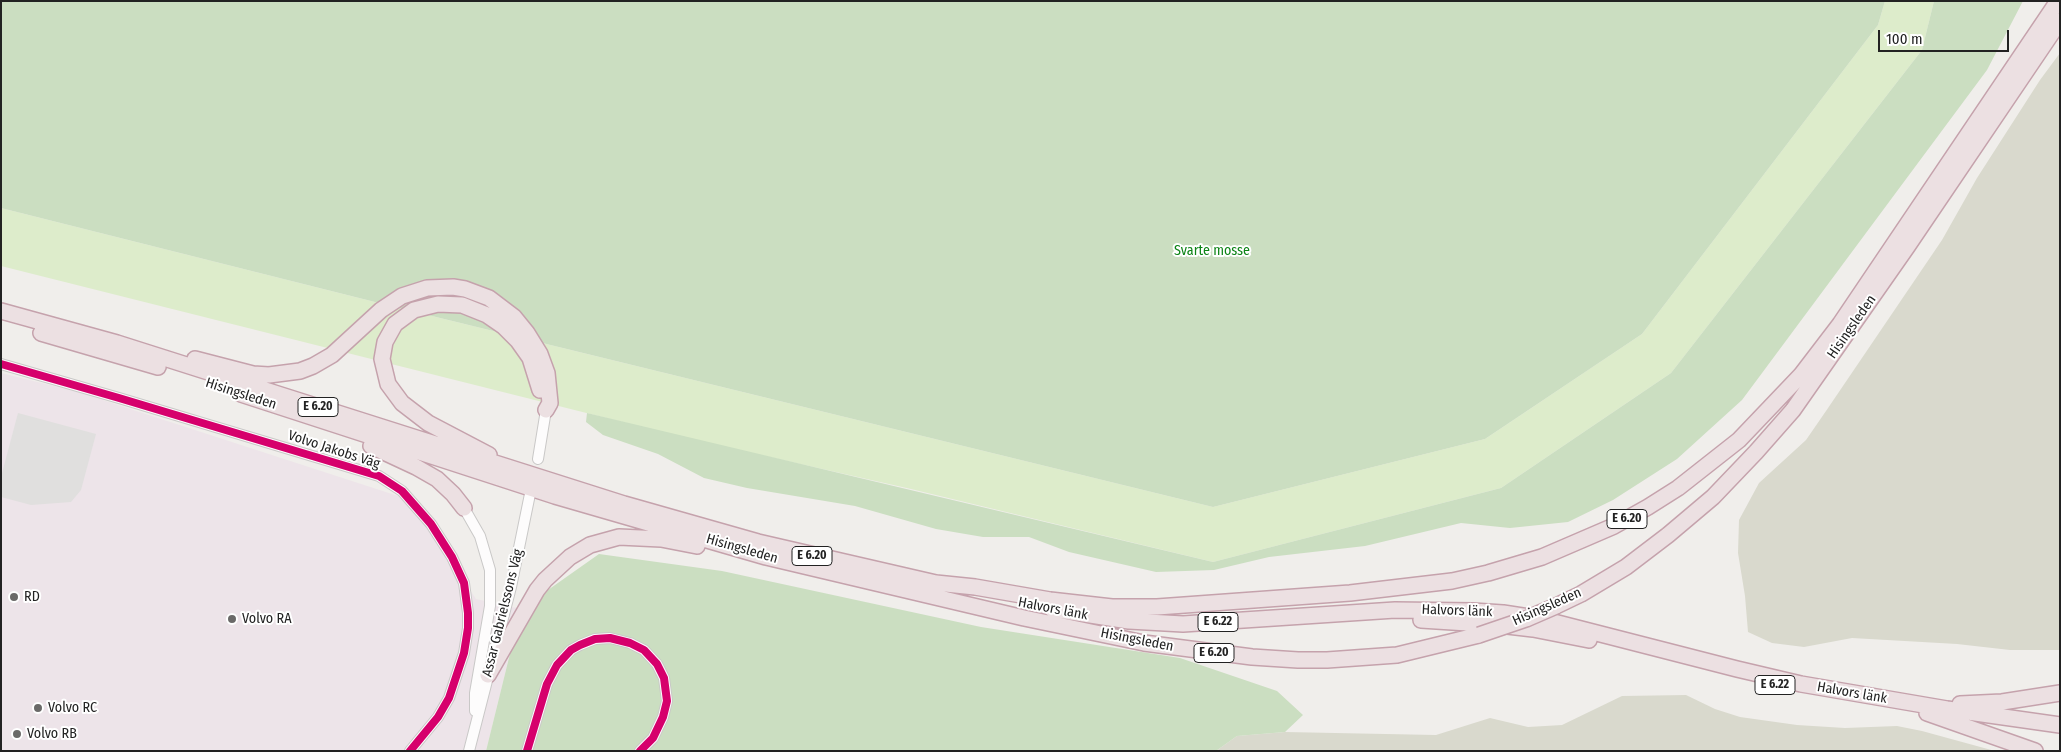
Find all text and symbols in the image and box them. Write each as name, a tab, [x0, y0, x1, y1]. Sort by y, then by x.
scale bar	[1881, 20, 2012, 52]
text: 100 m	[1886, 30, 1923, 48]
park label: Svarte mosse	[1174, 243, 1250, 259]
street label: Hisingsleden	[1824, 292, 1880, 362]
street label: Hisingsleden	[203, 375, 279, 413]
road number: E 6.20	[298, 398, 338, 417]
street label: Volvo Jakobs Väg	[286, 427, 382, 473]
road number: E 6.20	[1607, 509, 1647, 528]
street label: Hisingsleden	[704, 531, 780, 567]
road number: E 6.20	[792, 546, 832, 566]
street label: Assar Gabrielssons Väg	[479, 547, 527, 679]
street label: Hisingsleden	[1510, 584, 1584, 630]
place label: RD	[24, 589, 40, 605]
marker: RD	[8, 591, 20, 603]
street label: Halvors länk	[1017, 594, 1089, 624]
street label: Halvors länk	[1421, 601, 1493, 621]
place label: Volvo RA	[242, 611, 292, 627]
road number: E 6.22	[1198, 612, 1238, 632]
marker: Volvo RA	[226, 613, 238, 625]
street label: Hisingsleden	[1099, 625, 1175, 655]
road number: E 6.20	[1194, 644, 1234, 662]
road number: E 6.22	[1755, 676, 1795, 694]
street label: Halvors länk	[1816, 679, 1888, 707]
place label: Volvo RC	[48, 700, 97, 716]
marker: Volvo RC	[32, 702, 44, 714]
place label: Volvo RB	[27, 726, 77, 742]
marker: Volvo RB	[11, 728, 23, 740]

